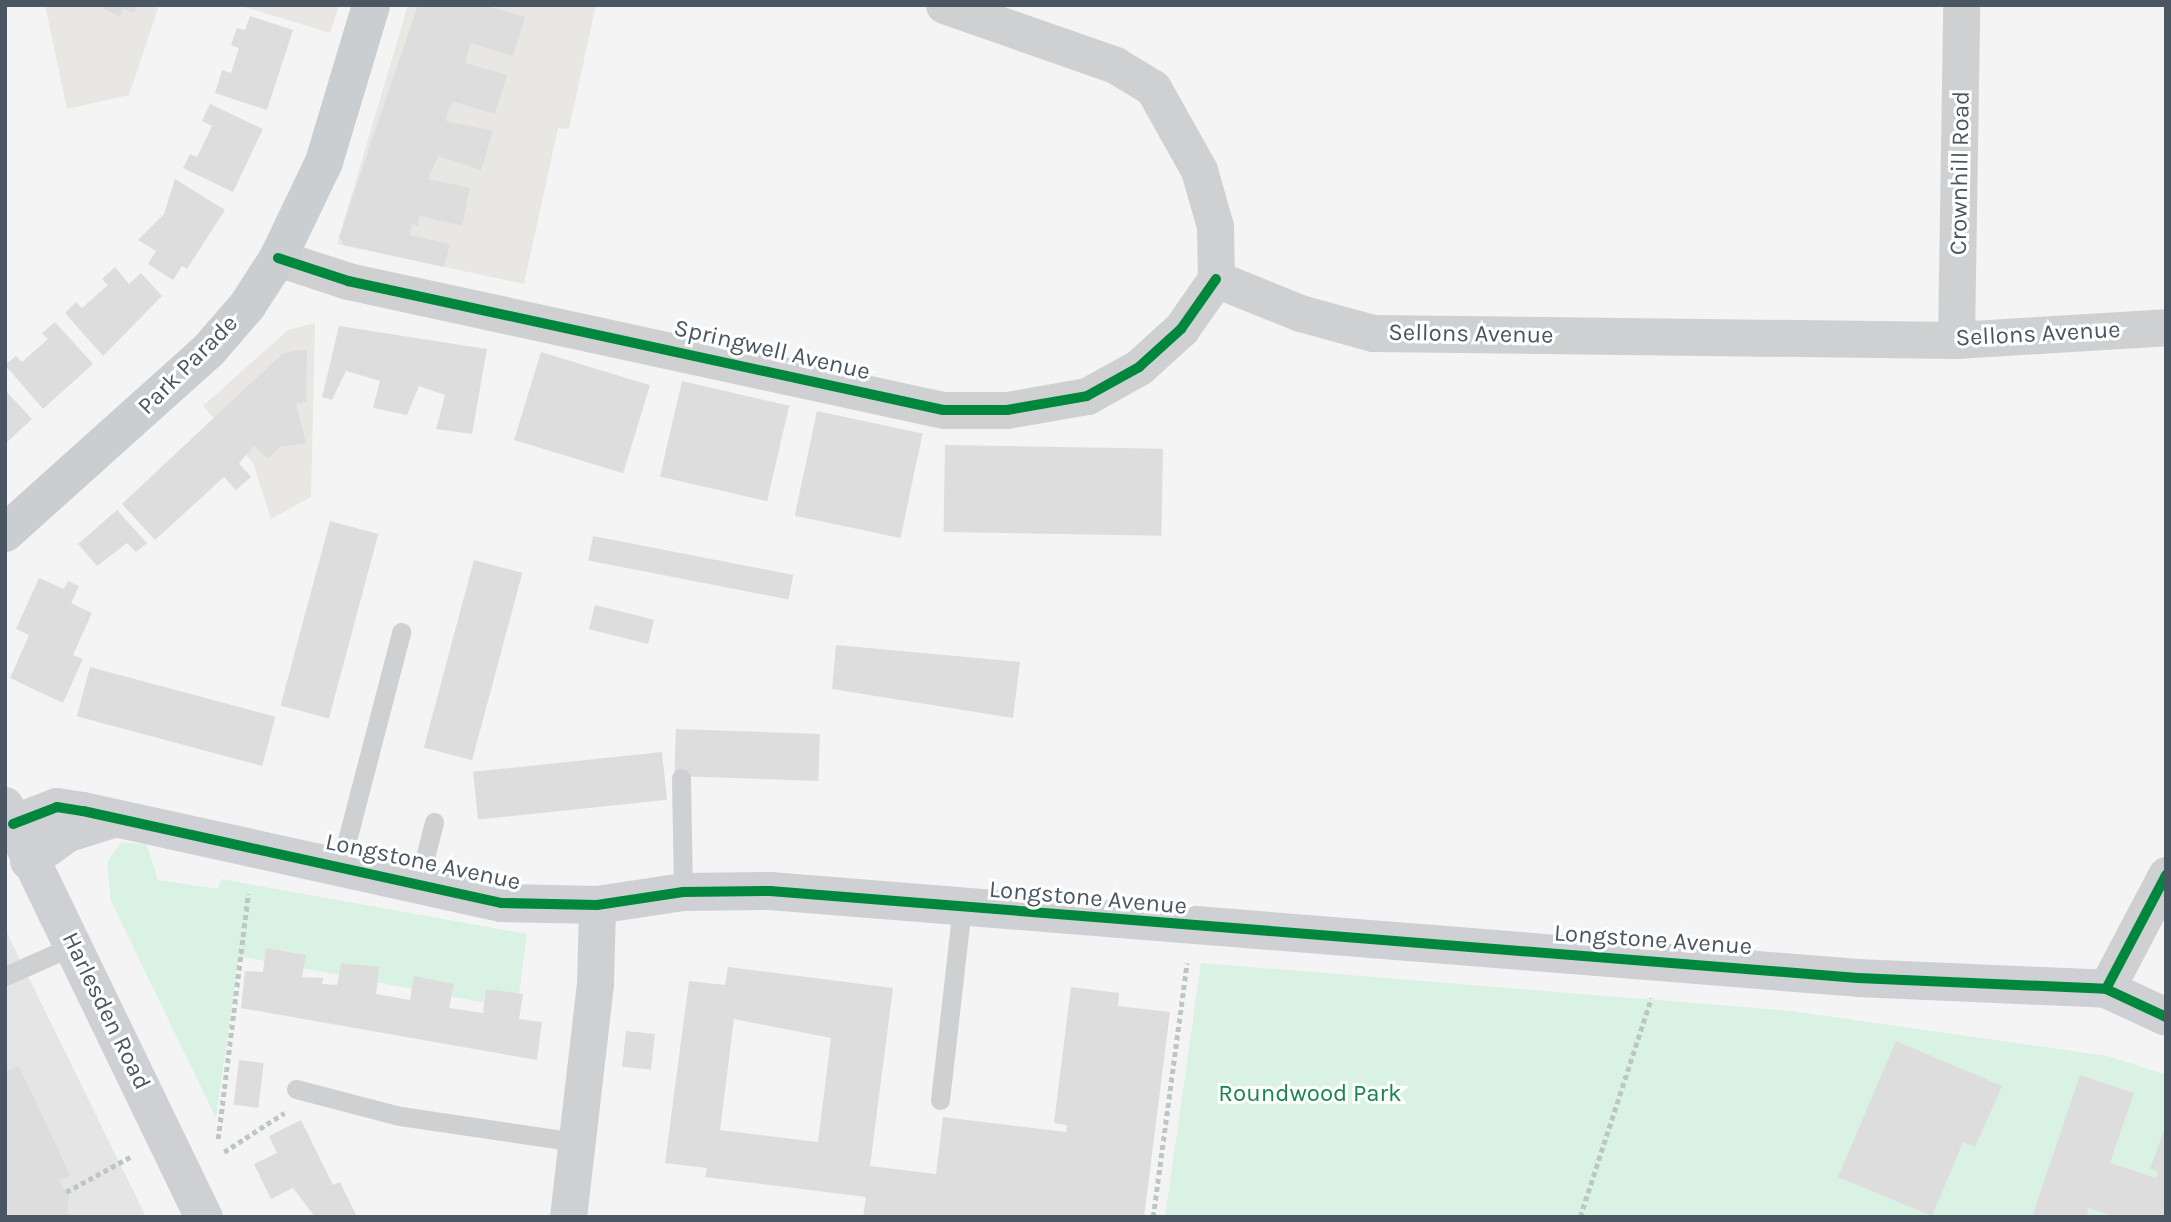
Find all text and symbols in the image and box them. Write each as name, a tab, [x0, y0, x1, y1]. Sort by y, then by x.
street label: Crownhill Road	[1944, 91, 1976, 255]
street label: Park Parade	[132, 309, 244, 421]
street label: Springwell Avenue	[671, 313, 873, 387]
street label: Sellons Avenue	[1955, 315, 2121, 353]
street label: Sellons Avenue	[1388, 318, 1554, 350]
street label: Longstone Avenue	[323, 827, 523, 897]
street label: Longstone Avenue	[988, 875, 1188, 921]
street label: Longstone Avenue	[1553, 919, 1753, 961]
street label: Harlesden Road	[55, 928, 157, 1094]
park label: Roundwood Park	[1218, 1080, 1402, 1108]

